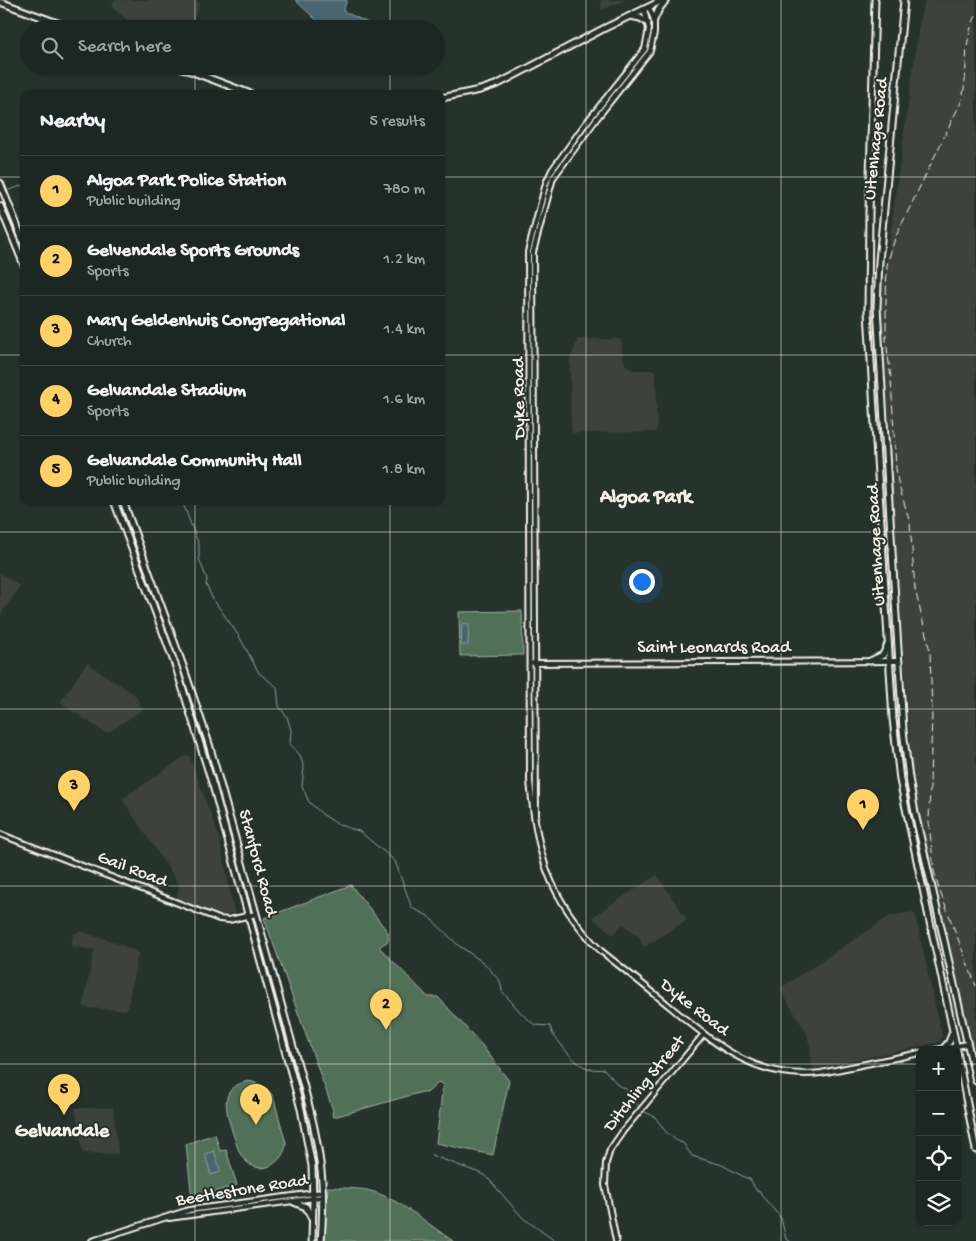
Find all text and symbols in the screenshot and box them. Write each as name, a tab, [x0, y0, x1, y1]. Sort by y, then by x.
search box	[20, 20, 445, 75]
icon: search	[38, 34, 66, 62]
text: Search here	[78, 36, 172, 59]
street label: Uitenhage Road	[860, 76, 894, 201]
text: Nearby	[40, 110, 105, 135]
text: 5 results	[370, 113, 425, 132]
text: Algoa Park Police Station	[87, 170, 286, 193]
text: 1	[53, 181, 59, 200]
text: 780 m	[384, 181, 425, 200]
text: Public building	[87, 193, 181, 212]
text: Gelvendale Sports Grounds	[87, 240, 299, 263]
text: 2	[52, 251, 60, 270]
text: 1.2 km	[383, 251, 425, 270]
text: Sports	[87, 263, 129, 282]
text: Mary Geldenhuis Congregational	[87, 310, 345, 333]
text: 3	[52, 321, 60, 340]
text: 1.4 km	[384, 321, 425, 340]
text: Church	[87, 333, 131, 352]
street label: Dyke Road	[509, 356, 531, 440]
text: Gelvandale Stadium	[87, 380, 246, 403]
text: 4	[52, 391, 60, 410]
text: 1.6 km	[383, 391, 425, 410]
text: Sports	[87, 403, 129, 422]
text: Gelvandale Community Hall	[87, 450, 302, 473]
text: 5	[52, 461, 60, 480]
text: 1.8 km	[382, 461, 425, 480]
text: Public building	[87, 473, 181, 492]
street label: Uitenhage Road	[863, 482, 891, 607]
district label: Algoa Park	[599, 487, 694, 510]
your location	[629, 569, 655, 595]
street label: Saint Leonards Road	[637, 638, 792, 659]
pin: 3	[58, 770, 90, 811]
pin: 1	[847, 789, 879, 830]
street label: Stanford Road	[233, 807, 282, 920]
street label: Gail Road	[94, 847, 171, 893]
street label: Dyke Road	[655, 974, 734, 1042]
pin: 2	[370, 989, 402, 1030]
street label: Ditchling Street	[599, 1030, 691, 1137]
map controls	[916, 1046, 961, 1226]
button: +	[916, 1046, 961, 1091]
pin: 5	[48, 1074, 80, 1115]
pin: 4	[240, 1084, 272, 1125]
button: −	[916, 1091, 961, 1136]
district label: Gelvandale	[15, 1121, 110, 1144]
button: locate	[916, 1136, 961, 1181]
street label: Beetlestone Road	[174, 1170, 311, 1212]
button: layers	[916, 1181, 961, 1226]

